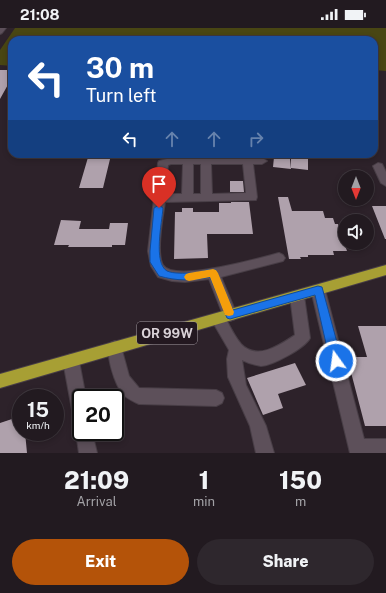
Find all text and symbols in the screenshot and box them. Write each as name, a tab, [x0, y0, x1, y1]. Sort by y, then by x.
text: 21:08	[20, 6, 60, 23]
text: 30 m	[86, 51, 154, 84]
icon: left	[20, 52, 72, 104]
text: Turn left	[86, 85, 156, 106]
icon: left	[119, 128, 141, 150]
icon: ahead	[161, 128, 183, 150]
icon: ahead	[203, 128, 225, 150]
icon: right	[245, 128, 267, 150]
pin	[142, 167, 176, 208]
north arrow	[338, 170, 374, 206]
map controls	[338, 170, 374, 250]
icon: arrive	[148, 173, 170, 195]
button: sound	[338, 214, 374, 250]
road number: OR 99W	[137, 322, 197, 344]
position arrow	[315, 340, 357, 382]
speed limit sign: 20	[72, 389, 124, 441]
text: 15	[27, 398, 49, 422]
text: km/h	[26, 419, 50, 431]
text: 21:09	[64, 466, 129, 494]
text: 1	[199, 466, 209, 494]
text: 150	[279, 466, 322, 494]
text: Arrival	[76, 494, 117, 509]
text: min	[193, 494, 215, 509]
text: m	[295, 494, 306, 509]
button: Exit	[12, 539, 189, 585]
button: Share	[197, 539, 374, 585]

